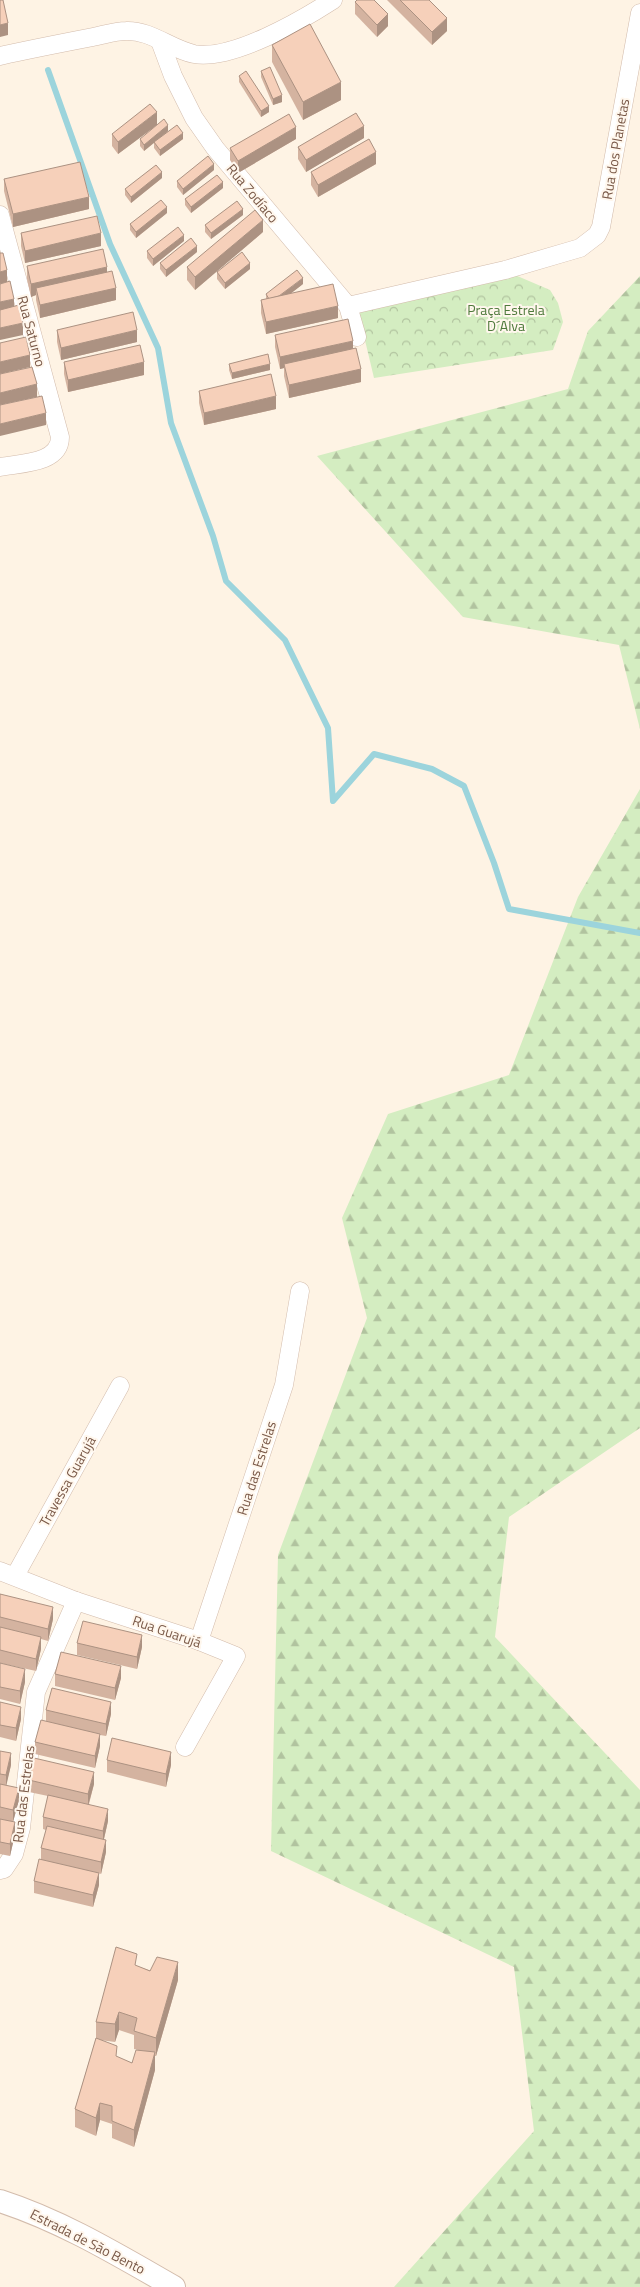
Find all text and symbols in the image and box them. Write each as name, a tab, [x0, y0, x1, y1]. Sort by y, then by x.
street label: Rua dos Planetas	[596, 97, 634, 201]
street label: Rua Zodíaco	[222, 159, 284, 227]
street label: Rua Saturno	[12, 293, 52, 369]
park label: Praça Estrela D´Alva	[467, 299, 545, 336]
street label: Rua das Estrelas	[231, 1418, 281, 1518]
street label: Travessa Guarujá	[34, 1432, 100, 1530]
street label: Rua Guarujá	[130, 1609, 204, 1653]
street label: Rua das Estrelas	[7, 1744, 39, 1844]
street label: Estrada de São Bento	[27, 2203, 149, 2279]

